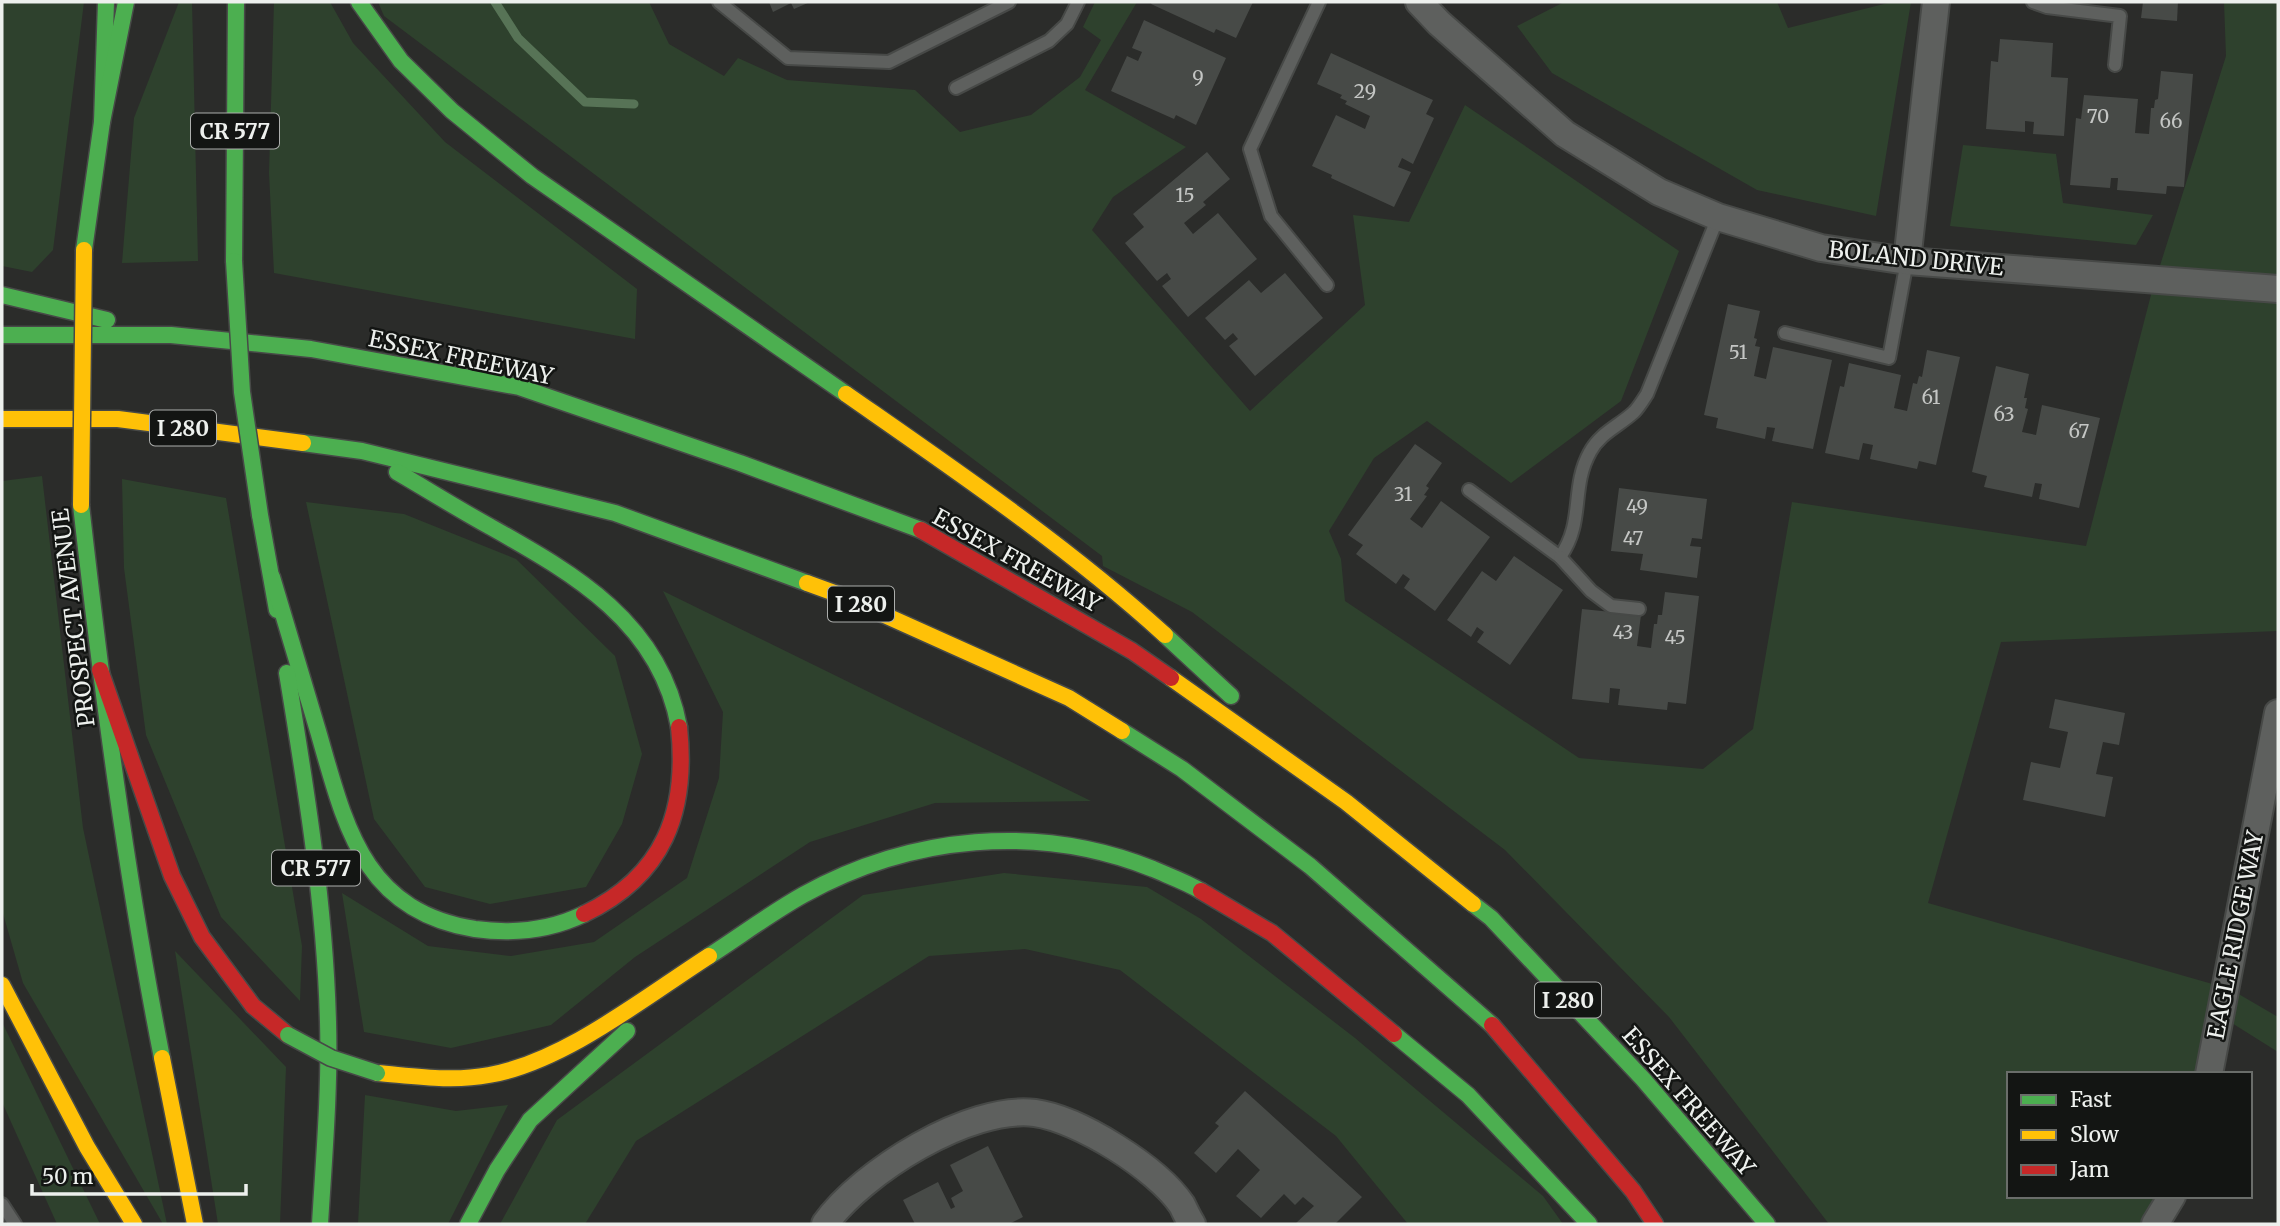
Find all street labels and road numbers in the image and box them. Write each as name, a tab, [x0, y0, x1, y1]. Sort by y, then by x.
road number: CR 577	[191, 114, 279, 148]
street label: BOLAND DRIVE	[1827, 234, 2005, 282]
street label: ESSEX FREEWAY	[366, 323, 557, 391]
road number: I 280	[150, 410, 216, 446]
street label: ESSEX FREEWAY	[928, 502, 1107, 619]
street label: PROSPECT AVENUE	[45, 507, 101, 729]
road number: I 280	[828, 586, 894, 622]
street label: EAGLE RIDGE WAY	[2201, 827, 2270, 1042]
road number: CR 577	[272, 850, 360, 886]
road number: I 280	[1535, 982, 1601, 1018]
street label: ESSEX FREEWAY	[1616, 1021, 1762, 1182]

